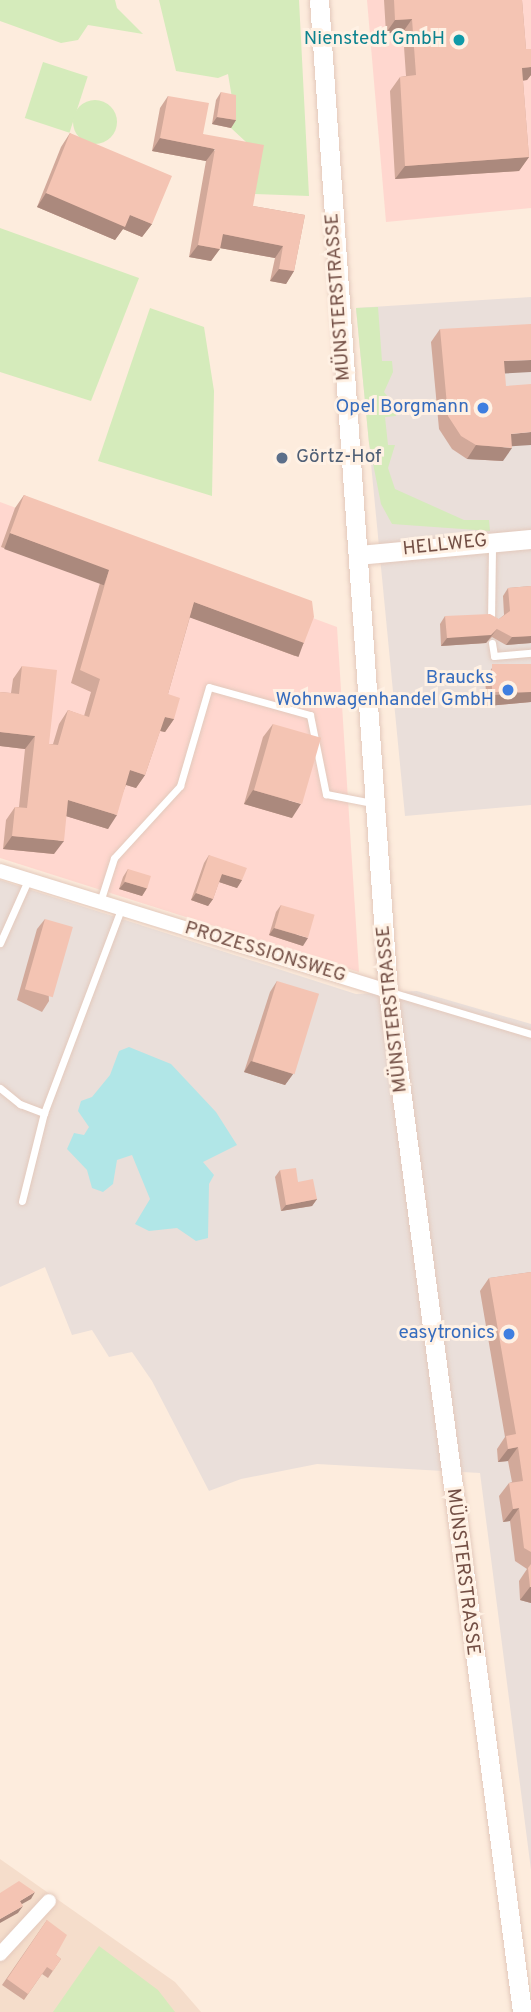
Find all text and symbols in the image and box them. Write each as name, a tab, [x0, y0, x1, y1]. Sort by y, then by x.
place label: Nienstedt GmbH	[304, 29, 445, 51]
marker: Nienstedt GmbH	[451, 32, 467, 48]
street label: MÜNSTERSTRASSE	[322, 212, 356, 382]
place label: Opel Borgmann	[335, 397, 469, 419]
marker: Opel Borgmann	[475, 400, 491, 416]
place label: Görtz-Hof	[296, 447, 381, 469]
marker: Görtz-Hof	[274, 450, 290, 466]
street label: HELLWEG	[402, 530, 488, 562]
place label: Braucks Wohnwagenhandel GmbH	[275, 668, 494, 712]
marker: Braucks Wohnwagenhandel GmbH	[500, 682, 516, 698]
street label: PROZESSIONSWEG	[182, 918, 348, 988]
street label: MÜNSTERSTRASSE	[373, 924, 413, 1094]
place label: easytronics	[398, 1323, 495, 1345]
marker: easytronics	[501, 1326, 517, 1342]
street label: MÜNSTERSTRASSE	[440, 1487, 484, 1657]

